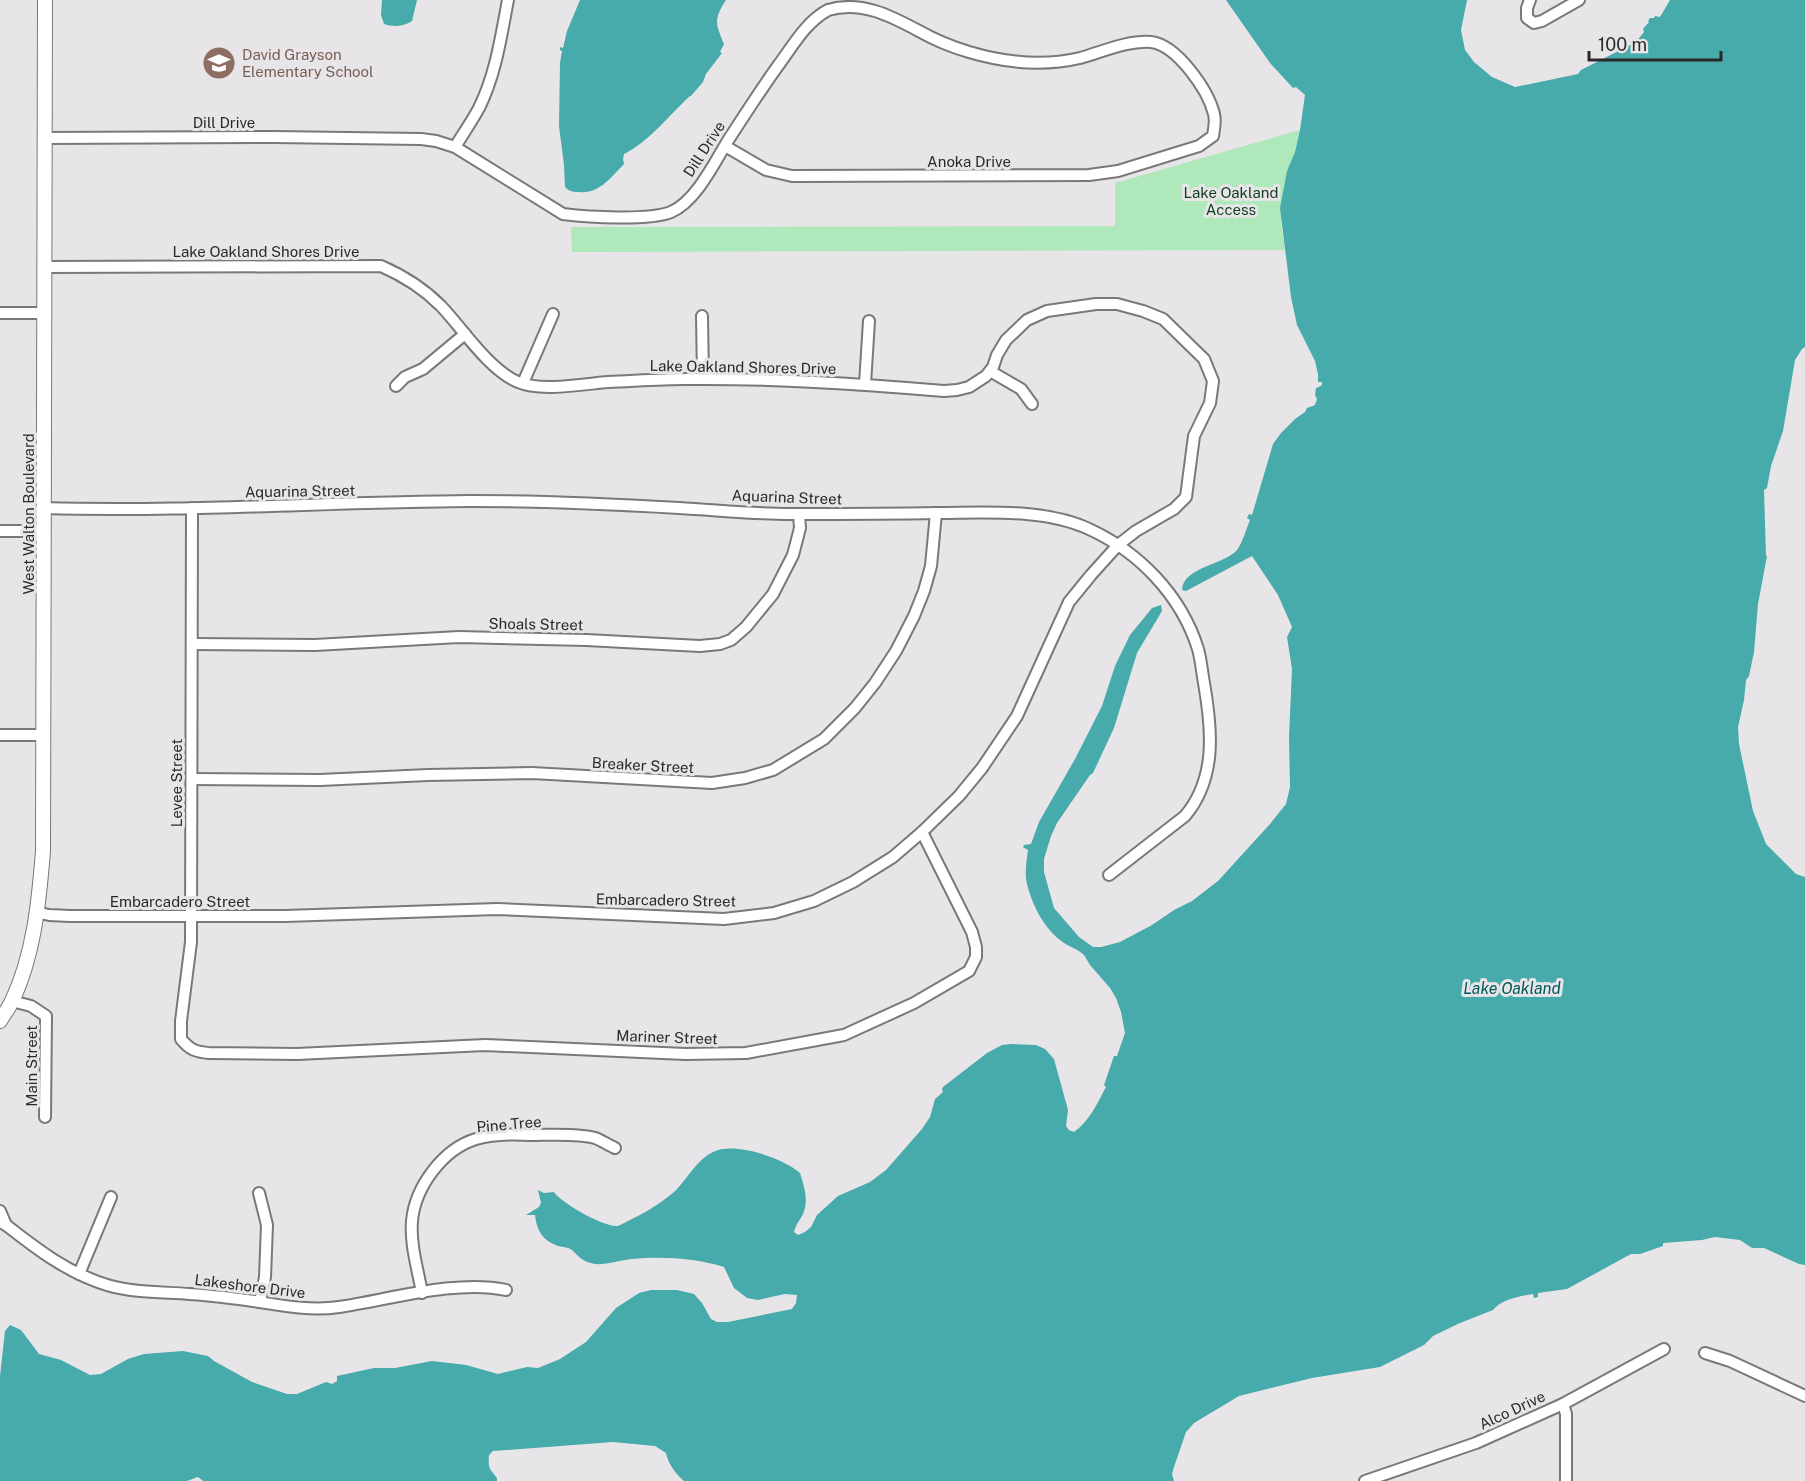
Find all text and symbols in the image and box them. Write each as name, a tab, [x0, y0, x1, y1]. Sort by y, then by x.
scale bar	[1589, 24, 1721, 62]
text: 100 m	[1598, 34, 1647, 55]
school or university icon: David Grayson Elementary School	[201, 45, 237, 81]
place label: David Grayson Elementary School	[242, 46, 374, 80]
street label: Dill Drive	[193, 114, 255, 131]
street label: Dill Drive	[680, 118, 728, 180]
street label: Anoka Drive	[927, 153, 1011, 170]
park label: Lake Oakland Access	[1184, 184, 1278, 218]
street label: Lake Oakland Shores Drive	[173, 243, 359, 260]
street label: Lake Oakland Shores Drive	[649, 357, 837, 377]
street label: West Walton Boulevard	[20, 433, 37, 595]
street label: Aquarina Street	[245, 482, 356, 500]
street label: Aquarina Street	[732, 487, 843, 507]
street label: Shoals Street	[489, 615, 584, 633]
street label: Levee Street	[168, 739, 185, 827]
street label: Breaker Street	[591, 754, 695, 776]
street label: Embarcadero Street	[596, 890, 736, 910]
street label: Embarcadero Street	[110, 893, 250, 910]
water label: Lake Oakland	[1463, 979, 1562, 998]
street label: Main Street	[23, 1025, 40, 1107]
street label: Mariner Street	[616, 1027, 718, 1047]
street label: Pine Tree	[476, 1113, 542, 1135]
street label: Lakeshore Drive	[194, 1271, 306, 1301]
street label: Alco Drive	[1476, 1387, 1548, 1433]

